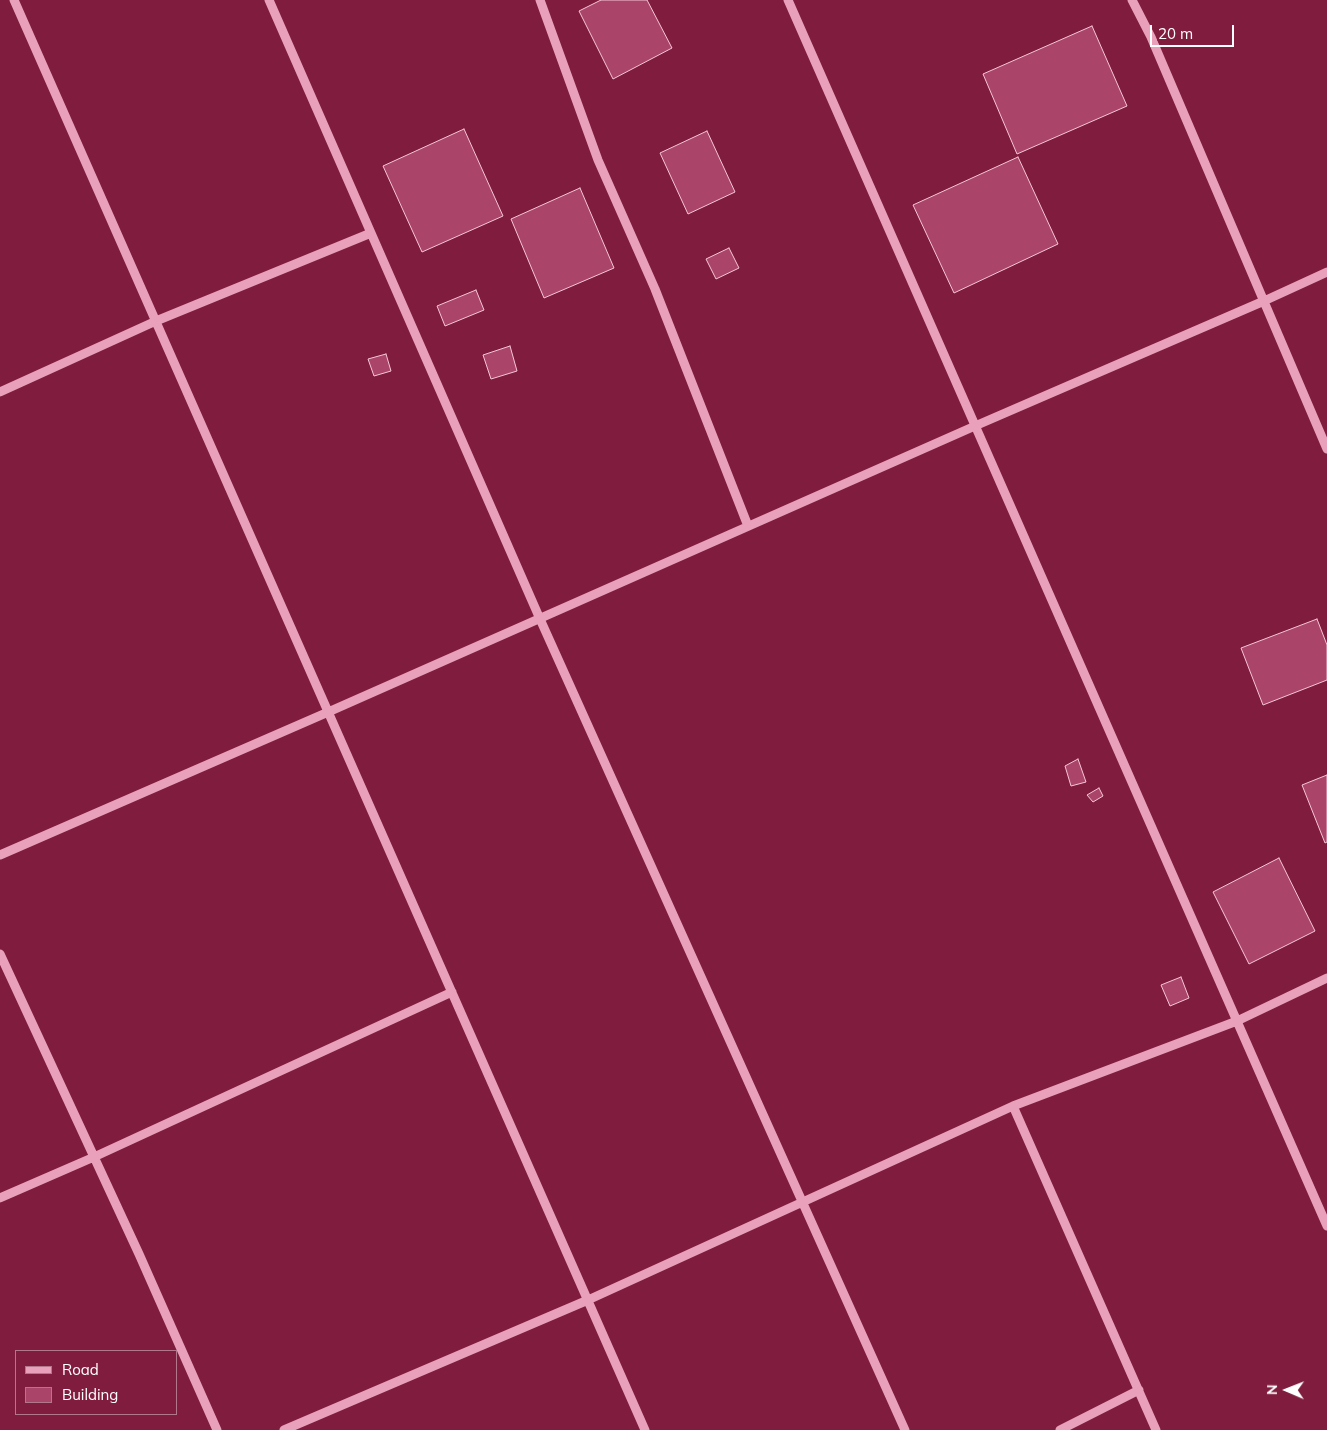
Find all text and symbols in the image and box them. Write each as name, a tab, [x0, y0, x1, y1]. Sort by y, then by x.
scale bar	[1152, 15, 1236, 47]
text: 20 m	[1158, 24, 1193, 43]
legend	[15, 1350, 178, 1415]
text: Road	[62, 1360, 99, 1379]
north arrow	[1262, 1365, 1312, 1415]
text: N	[1263, 1384, 1281, 1395]
text: Building	[62, 1385, 118, 1404]

